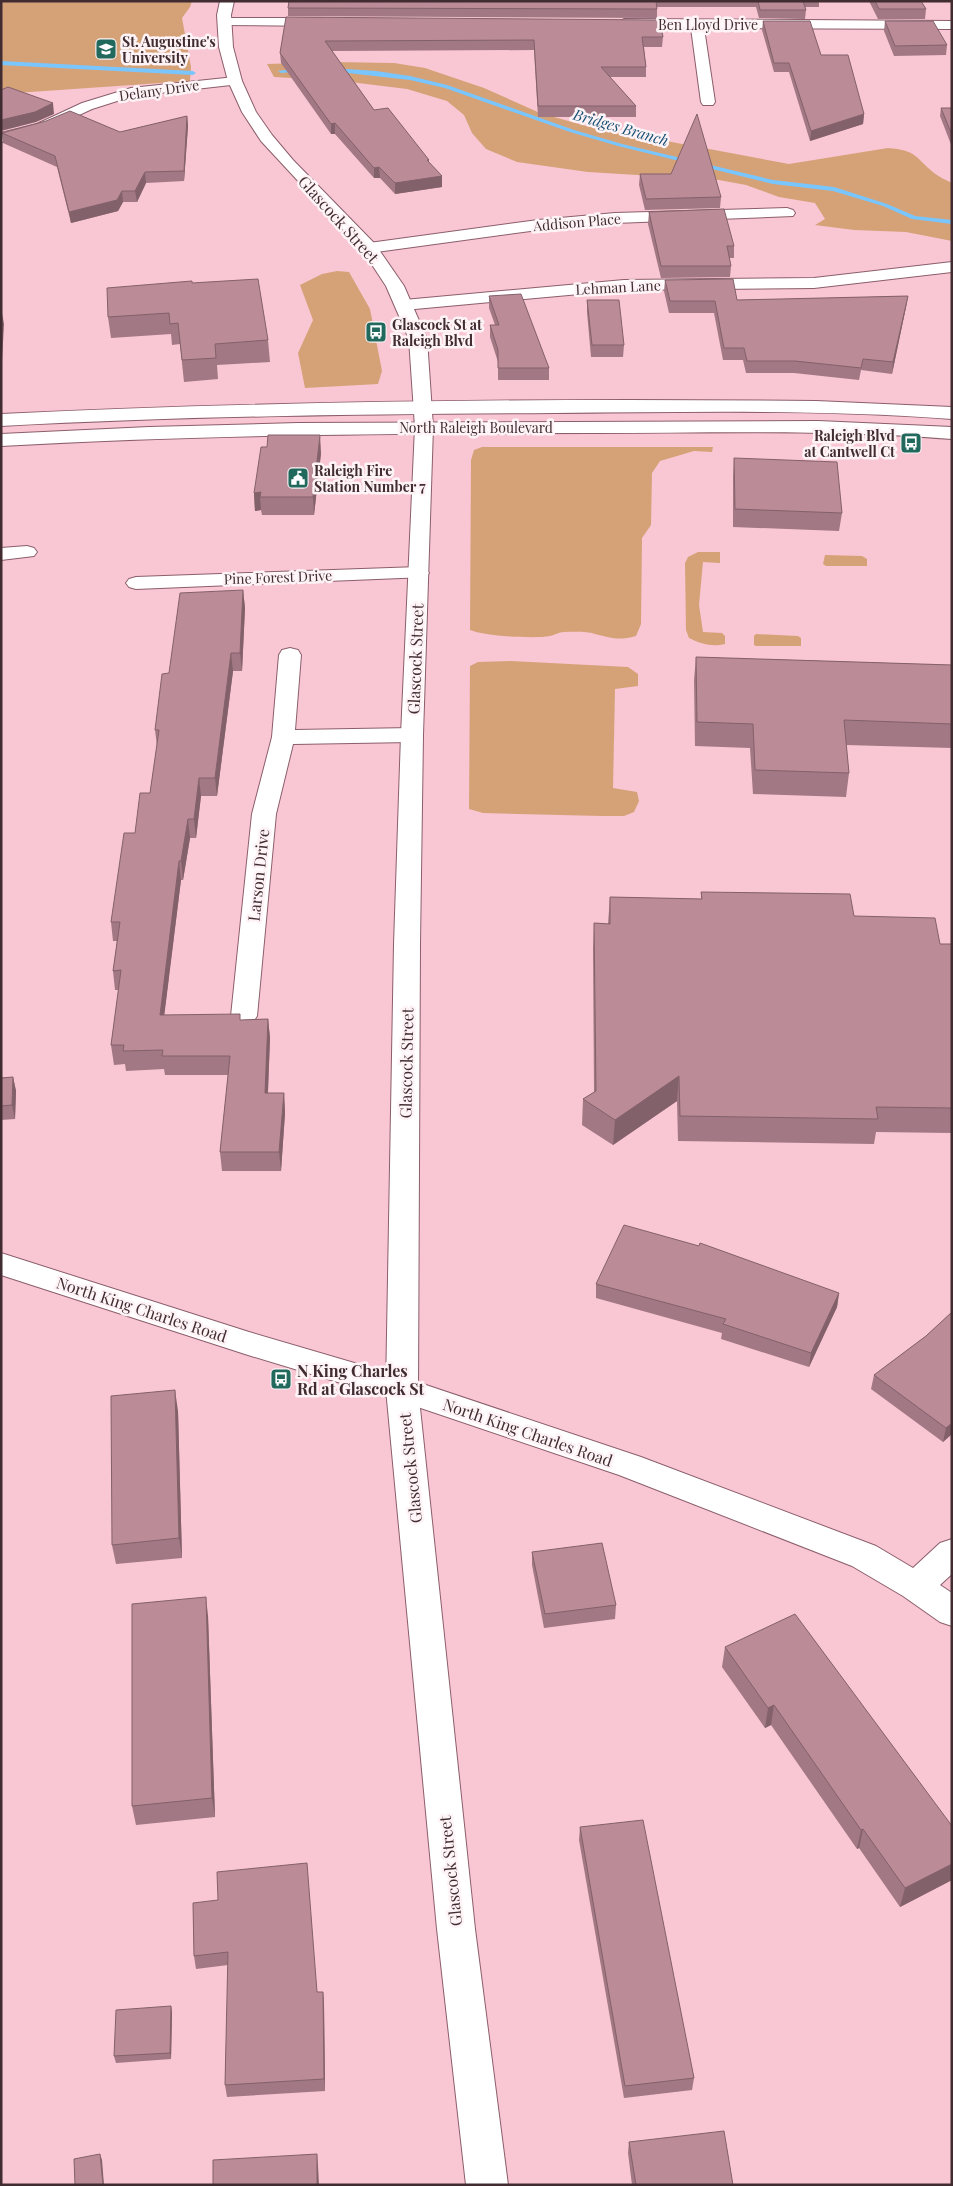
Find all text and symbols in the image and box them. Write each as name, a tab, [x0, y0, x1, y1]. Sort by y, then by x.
street label: Ben Lloyd Drive	[658, 15, 758, 34]
place label: St. Augustine's University	[122, 32, 216, 67]
school or university icon: St. Augustine's University	[94, 37, 118, 61]
street label: Delany Drive	[118, 75, 200, 105]
water label: Bridges Branch	[570, 104, 671, 150]
street label: Glascock Street	[294, 171, 384, 267]
street label: Addison Place	[531, 209, 622, 235]
street label: Lehman Lane	[575, 275, 661, 299]
place label: Glascock St at Raleigh Blvd	[392, 315, 482, 350]
bus stop icon: Glascock St at Raleigh Blvd	[364, 320, 388, 344]
street label: North Raleigh Boulevard	[399, 418, 553, 437]
place label: Raleigh Blvd at Cantwell Ct	[804, 426, 896, 461]
bus stop icon: Raleigh Blvd at Cantwell Ct	[899, 431, 923, 455]
place label: Raleigh Fire Station Number 7	[314, 461, 426, 496]
public building icon: Raleigh Fire Station Number 7	[286, 466, 310, 490]
street label: Pine Forest Drive	[224, 566, 332, 588]
street label: Glascock Street	[403, 603, 427, 715]
street label: Larson Drive	[243, 828, 273, 922]
street label: Glascock Street	[395, 1007, 417, 1119]
street label: North King Charles Road	[54, 1271, 230, 1347]
place label: N King Charles Rd at Glascock St	[297, 1360, 425, 1399]
bus stop icon: N King Charles Rd at Glascock St	[269, 1367, 293, 1391]
street label: North King Charles Road	[440, 1393, 616, 1471]
street label: Glascock Street	[394, 1412, 426, 1524]
street label: Glascock Street	[434, 1815, 466, 1927]

